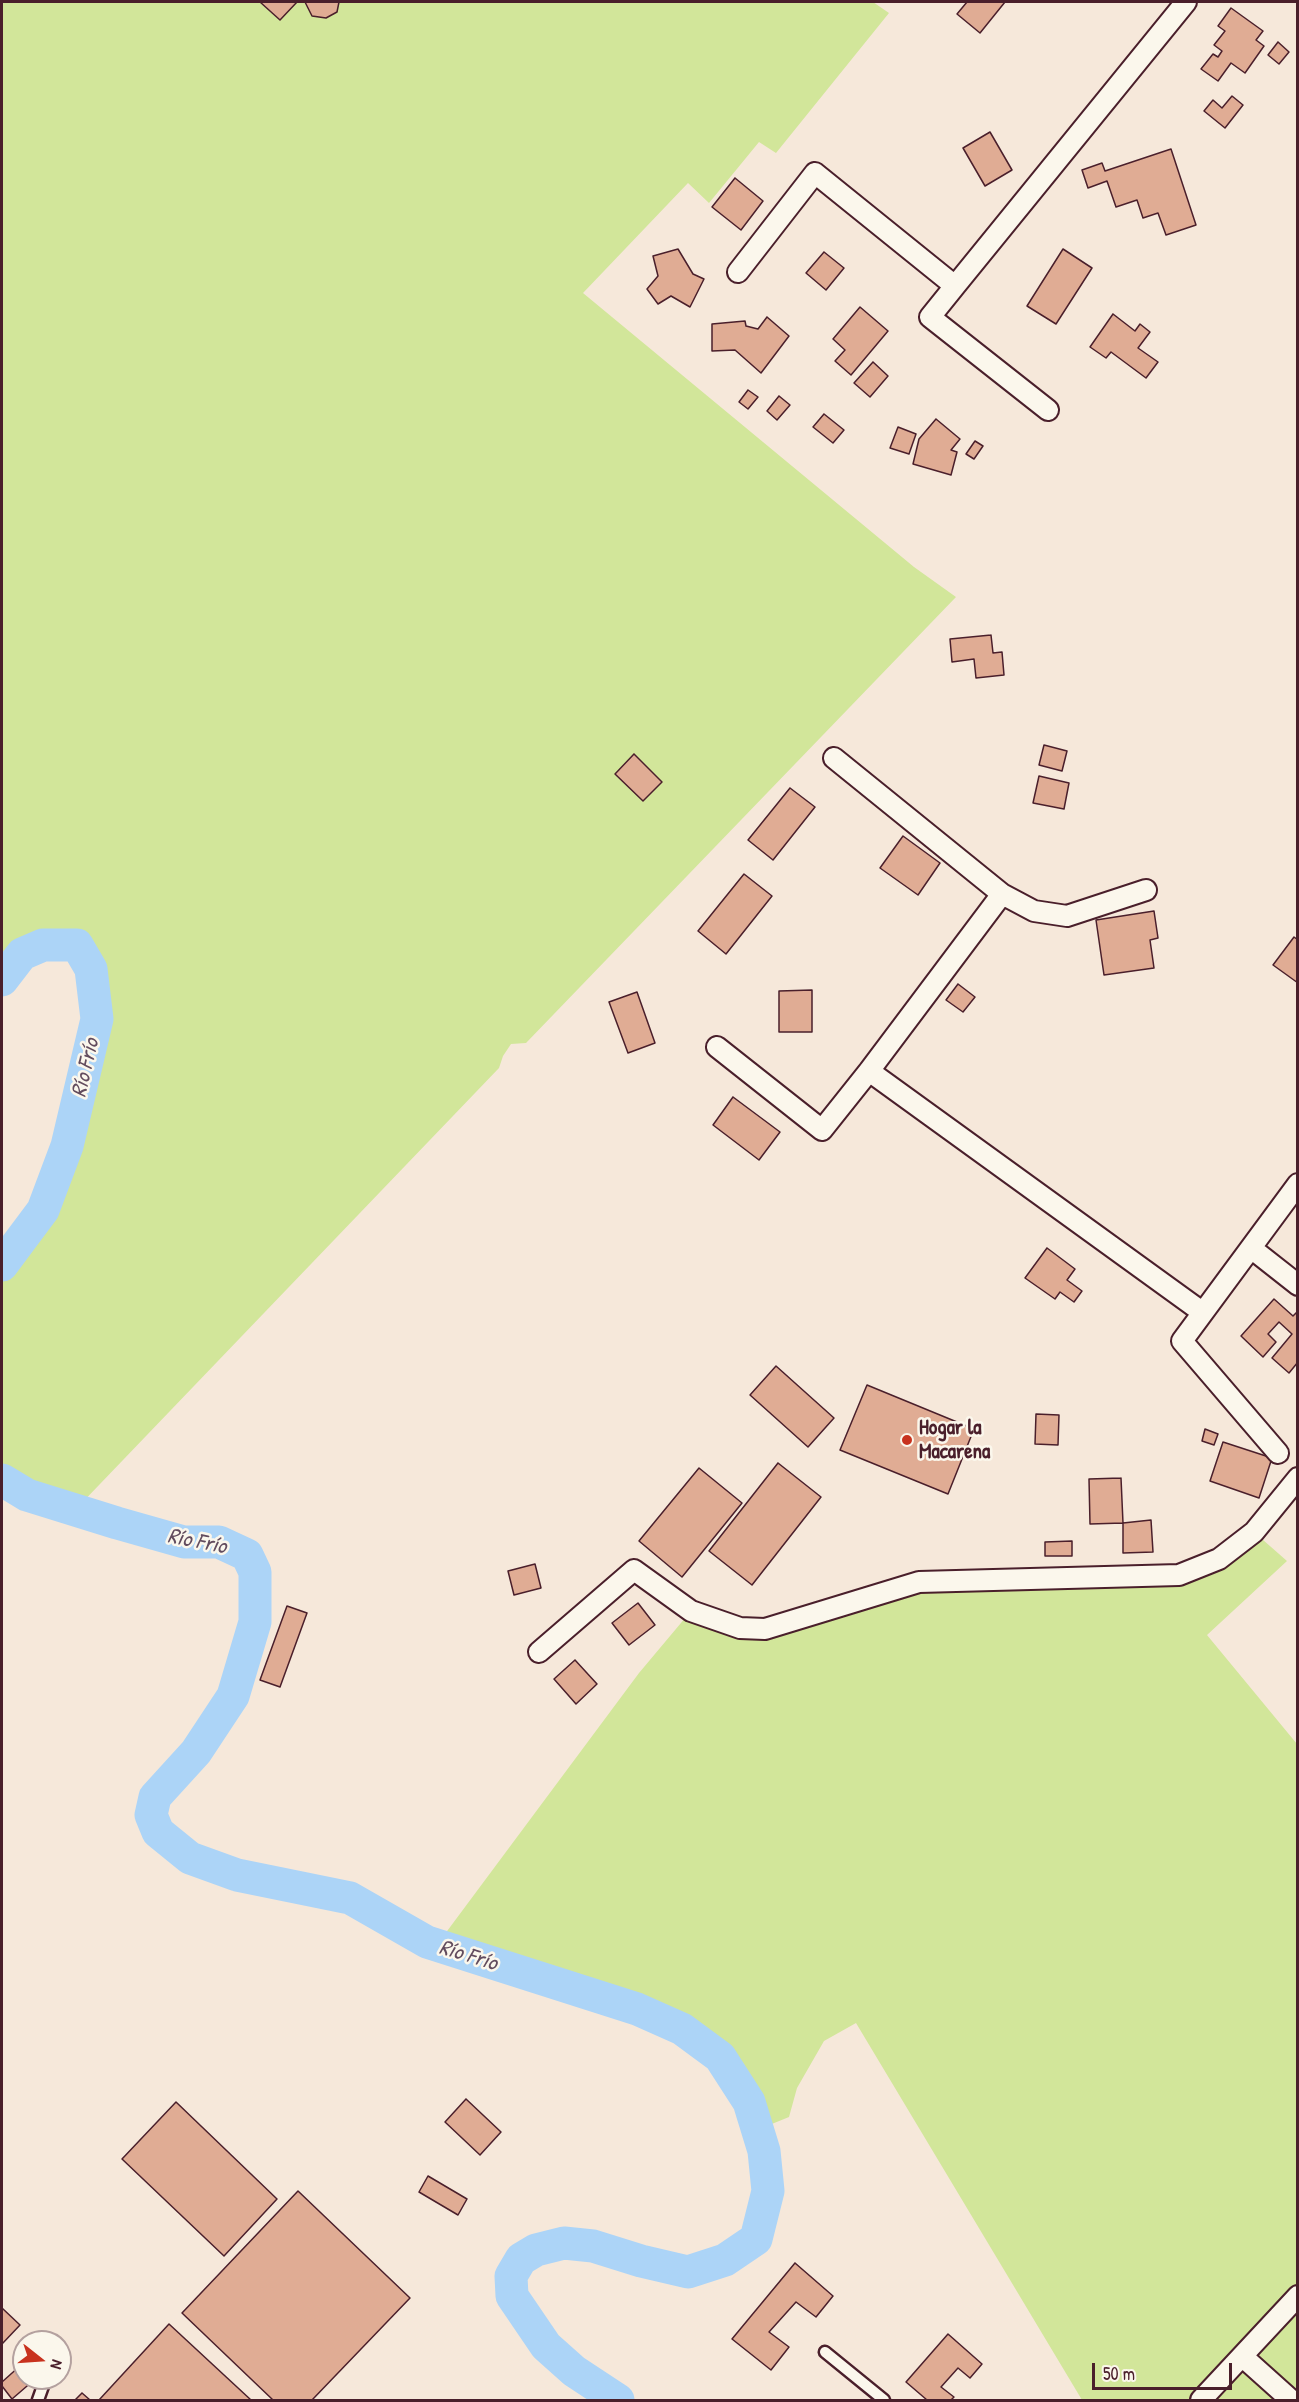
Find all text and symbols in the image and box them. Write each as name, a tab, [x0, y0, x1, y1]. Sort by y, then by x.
water label: Río Frío	[66, 1036, 106, 1100]
place label: Hogar la Macarena	[919, 1415, 990, 1465]
marker: Hogar la Macarena	[900, 1433, 914, 1447]
water label: Río Frío	[165, 1523, 229, 1561]
water label: Río Frío	[436, 1935, 500, 1977]
north arrow	[12, 2330, 72, 2390]
scale bar	[1095, 2351, 1234, 2389]
text: N	[46, 2357, 69, 2372]
text: 50 m	[1103, 2361, 1135, 2386]

